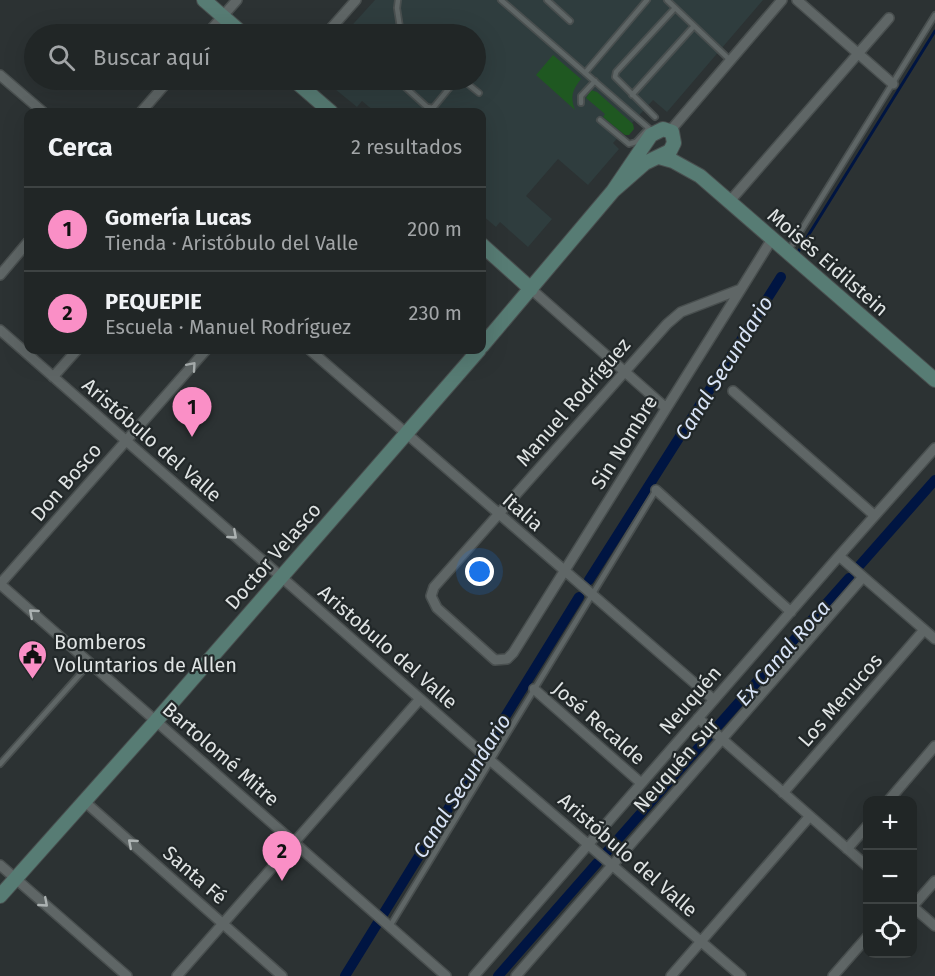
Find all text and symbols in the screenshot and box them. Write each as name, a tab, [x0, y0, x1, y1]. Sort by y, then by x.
search box	[24, 24, 486, 90]
icon: search	[45, 41, 78, 74]
text: Buscar aquí	[93, 44, 210, 71]
text: Cerca	[48, 132, 113, 163]
text: 2 resultados	[351, 135, 462, 159]
street label: Moisés Eidilstein	[763, 203, 893, 321]
text: Gomería Lucas	[105, 204, 251, 231]
text: 1	[63, 217, 72, 241]
text: 200 m	[407, 217, 462, 241]
text: Tienda · Aristóbulo del Valle	[105, 231, 358, 255]
text: PEQUEPIE	[105, 288, 202, 315]
water label: Canal Secundario	[669, 291, 779, 445]
text: 2	[62, 301, 73, 325]
text: 230 m	[409, 301, 462, 325]
text: Escuela · Manuel Rodríguez	[105, 315, 351, 339]
street label: Manuel Rodríguez	[511, 333, 635, 471]
one-way arrow	[184, 362, 195, 373]
street label: Aristóbulo del Valle	[78, 373, 226, 507]
pin: 1	[172, 388, 212, 437]
street label: Sin Nombre	[586, 391, 662, 493]
street label: Don Bosco	[26, 438, 106, 526]
street label: Italia	[498, 488, 548, 536]
street label: Doctor Velasco	[220, 498, 326, 614]
one-way arrow	[226, 528, 237, 539]
your location	[465, 557, 494, 586]
street label: Aristobulo del Valle	[314, 580, 462, 714]
water label: Ex Canal Roca	[730, 595, 836, 711]
one-way arrow	[29, 609, 40, 620]
place label: Bomberos Voluntarios de Allen	[54, 630, 237, 677]
public building icon: Bomberos Voluntarios de Allen	[17, 638, 49, 680]
street label: Los Menucos	[793, 648, 887, 752]
street label: Neuquén	[654, 661, 726, 739]
street label: José Recalde	[548, 676, 650, 770]
street label: Bartolomé Mitre	[158, 697, 284, 811]
water label: Canal Secundario	[407, 709, 517, 863]
street label: Neuquén Sur	[628, 712, 724, 817]
street label: Aristóbulo del Valle	[554, 788, 702, 922]
map controls	[863, 796, 917, 958]
button: +	[863, 796, 917, 850]
pin: 2	[262, 832, 302, 881]
one-way arrow	[127, 840, 138, 851]
street label: Santa Fé	[158, 841, 232, 909]
button: −	[863, 850, 917, 904]
one-way arrow	[37, 896, 48, 907]
button: locate	[863, 904, 917, 958]

